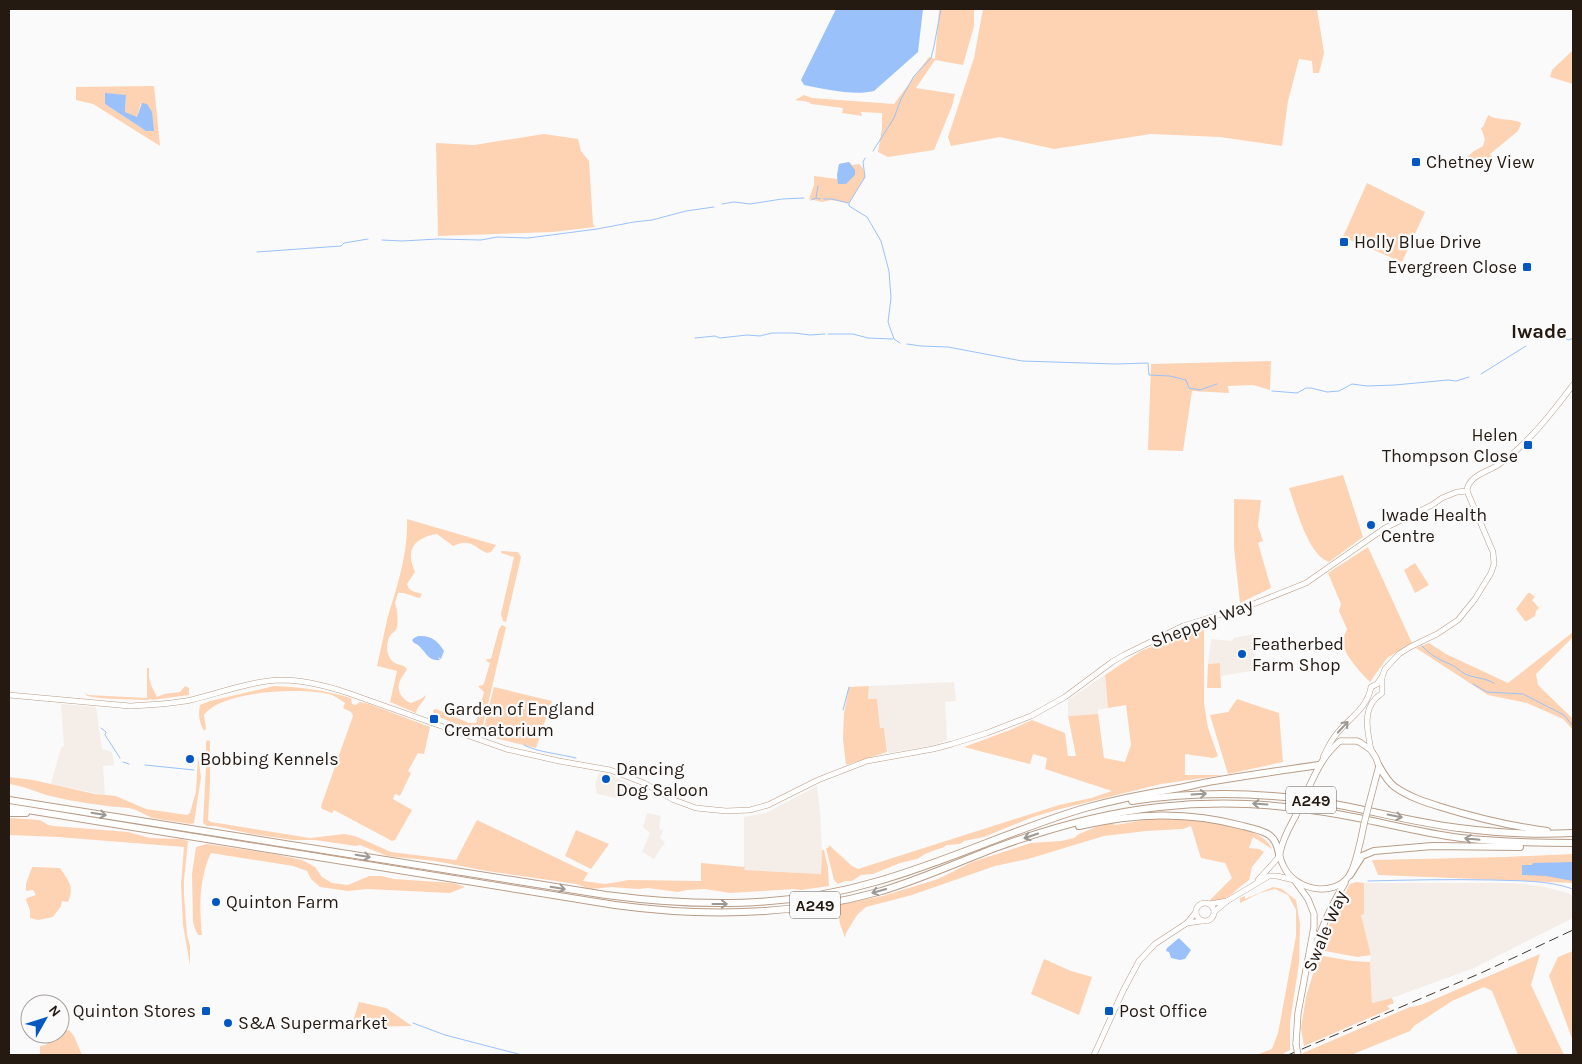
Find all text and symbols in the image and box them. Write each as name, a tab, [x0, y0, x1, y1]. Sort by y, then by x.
place label: Chetney View	[1426, 151, 1534, 173]
marker: Chetney View	[1410, 156, 1422, 168]
place label: Holly Blue Drive	[1354, 231, 1481, 253]
marker: Holly Blue Drive	[1338, 236, 1350, 248]
place label: Evergreen Close	[1387, 256, 1517, 278]
marker: Evergreen Close	[1521, 261, 1533, 273]
district label: Iwade	[1511, 320, 1567, 343]
place label: Helen Thompson Close	[1382, 424, 1518, 467]
marker: Helen Thompson Close	[1522, 439, 1534, 451]
place label: Iwade Health Centre	[1381, 504, 1487, 547]
marker: Iwade Health Centre	[1365, 519, 1377, 531]
street label: Sheppey Way	[1148, 593, 1257, 653]
place label: Featherbed Farm Shop	[1252, 633, 1344, 676]
marker: Featherbed Farm Shop	[1236, 648, 1248, 660]
place label: Garden of England Crematorium	[444, 698, 595, 741]
marker: Garden of England Crematorium	[428, 713, 440, 725]
one-way arrow	[1337, 721, 1349, 734]
place label: Bobbing Kennels	[200, 748, 339, 770]
marker: Bobbing Kennels	[184, 753, 196, 765]
place label: Dancing Dog Saloon	[616, 758, 709, 801]
marker: Dancing Dog Saloon	[600, 773, 612, 785]
road number: A249	[1286, 786, 1336, 814]
one-way arrow	[1191, 790, 1207, 799]
one-way arrow	[1252, 800, 1268, 809]
one-way arrow	[91, 810, 107, 820]
one-way arrow	[1386, 812, 1402, 822]
one-way arrow	[1024, 832, 1040, 841]
one-way arrow	[1464, 834, 1480, 844]
one-way arrow	[355, 852, 371, 862]
one-way arrow	[550, 883, 566, 893]
street label: Swale Way	[1298, 886, 1352, 975]
one-way arrow	[871, 887, 887, 897]
place label: Quinton Farm	[226, 891, 339, 913]
road number: A249	[790, 892, 840, 918]
marker: Quinton Farm	[210, 896, 222, 908]
one-way arrow	[712, 899, 728, 909]
north arrow	[20, 994, 70, 1044]
place label: Quinton Stores	[73, 1000, 196, 1022]
place label: Post Office	[1119, 1000, 1207, 1022]
text: N	[45, 1002, 64, 1020]
marker: Quinton Stores	[200, 1005, 212, 1017]
marker: Post Office	[1103, 1005, 1115, 1017]
place label: S&A Supermarket	[238, 1012, 388, 1034]
marker: S&A Supermarket	[222, 1017, 234, 1029]

